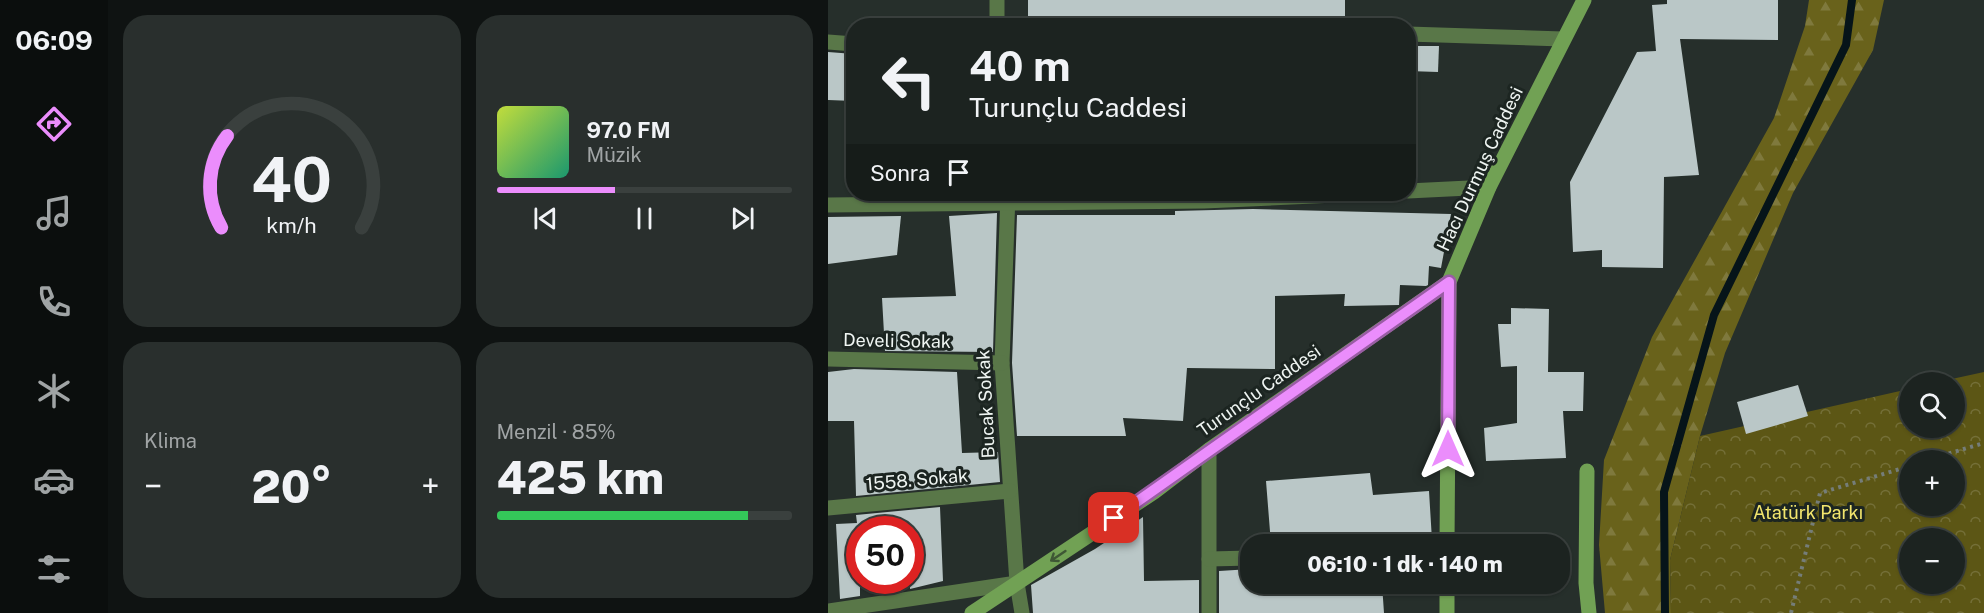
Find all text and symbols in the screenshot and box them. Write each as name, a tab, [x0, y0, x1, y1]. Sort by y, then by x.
text: 06:09	[15, 24, 93, 56]
text: 40 m	[969, 41, 1071, 90]
icon: left	[870, 42, 948, 120]
street label: Hacı Durmuş Caddesi	[1432, 83, 1527, 254]
text: Turunçlu Caddesi	[969, 91, 1187, 123]
icon: directions	[33, 103, 75, 145]
text: 97.0 FM	[587, 117, 671, 143]
text: 40	[251, 143, 332, 216]
text: Müzik	[587, 143, 642, 167]
icon: arrive	[942, 156, 975, 189]
text: Sonra	[870, 160, 930, 186]
icon: music	[33, 192, 75, 234]
icon: previous	[529, 202, 562, 235]
icon: pause	[628, 202, 661, 235]
icon: next	[726, 202, 759, 235]
text: km/h	[267, 213, 317, 238]
icon: phone	[33, 281, 75, 323]
street label: Develi Sokak	[843, 329, 951, 352]
street label: Turunçlu Caddesi	[1193, 340, 1324, 441]
street label: Bucak Sokak	[972, 349, 999, 459]
icon: climate	[33, 370, 75, 412]
map controls	[1899, 372, 1965, 594]
button: search	[1899, 372, 1965, 438]
position arrow	[1416, 417, 1480, 481]
text: Menzil · 85%	[497, 420, 616, 444]
text: Klima	[144, 429, 197, 453]
button: +	[1899, 450, 1965, 516]
text: 425 km	[497, 451, 664, 504]
icon: car	[33, 459, 75, 501]
text: 20°	[251, 460, 332, 513]
street label: 1558. Sokak	[865, 465, 969, 494]
text: −	[144, 467, 162, 505]
text: +	[421, 467, 439, 505]
pin	[1088, 492, 1139, 543]
icon: arrive	[1097, 501, 1130, 534]
park label: Atatürk Parkı	[1753, 502, 1863, 523]
speed limit sign: 50	[846, 516, 924, 594]
button: −	[1899, 528, 1965, 594]
icon: filters	[33, 548, 75, 590]
one-way arrow	[1050, 550, 1067, 562]
text: 06:10 · 1 dk · 140 m	[1307, 551, 1503, 577]

